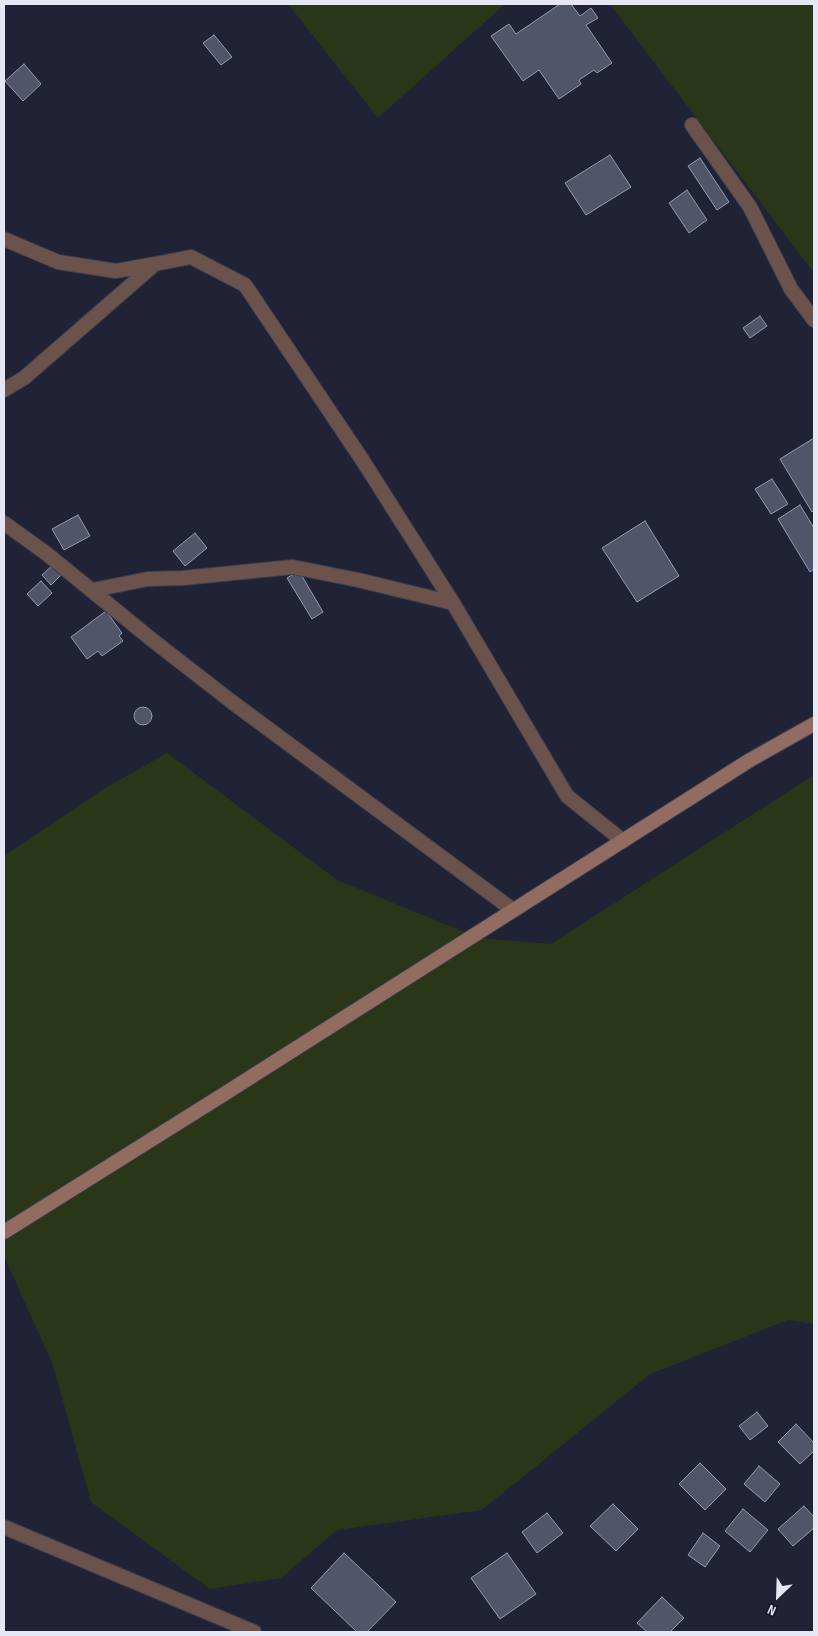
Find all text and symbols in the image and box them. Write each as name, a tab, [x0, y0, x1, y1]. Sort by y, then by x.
north arrow	[753, 1571, 803, 1621]
text: N	[765, 1601, 779, 1619]

